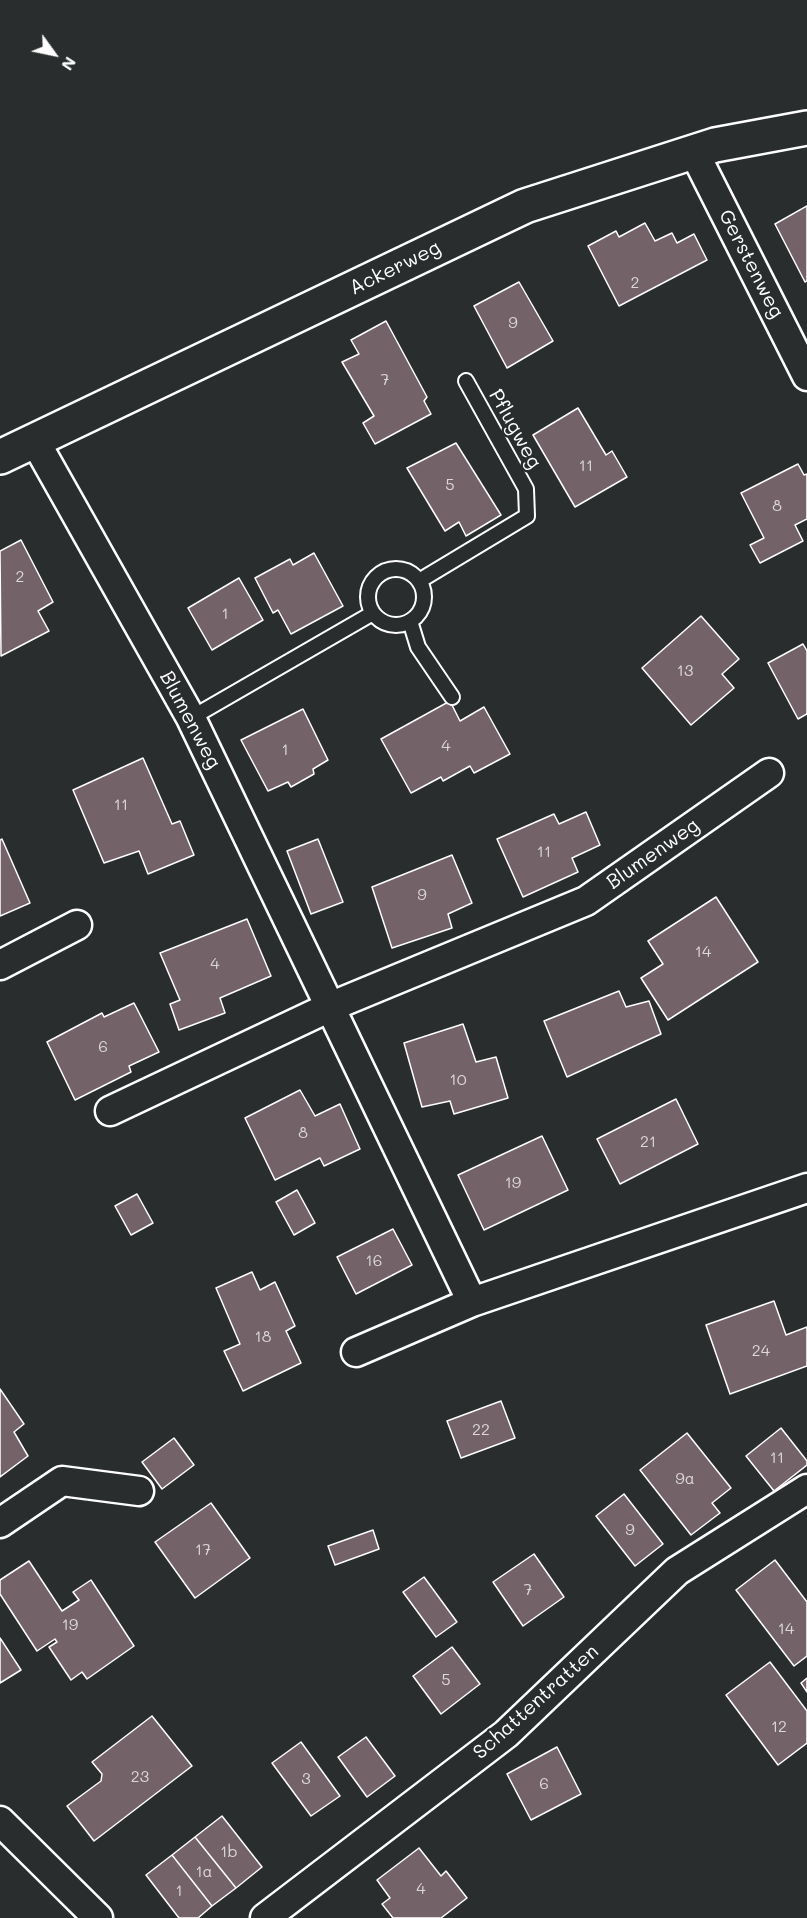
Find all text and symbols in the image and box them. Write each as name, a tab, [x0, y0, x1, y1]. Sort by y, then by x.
north arrow	[24, 24, 84, 84]
text: N	[57, 53, 82, 75]
street label: Gerstenweg	[713, 206, 789, 322]
street label: Ackerweg	[346, 236, 444, 300]
house number: 2	[631, 273, 639, 293]
house number: 9	[508, 313, 518, 333]
house number: 7	[381, 370, 389, 390]
street label: Pflugweg	[483, 385, 547, 473]
house number: 11	[579, 456, 593, 476]
house number: 5	[445, 475, 455, 495]
house number: 8	[772, 496, 782, 516]
house number: 2	[16, 567, 24, 587]
house number: 1	[221, 604, 229, 624]
house number: 13	[677, 661, 693, 681]
street label: Blumenweg	[154, 667, 226, 773]
house number: 4	[441, 736, 451, 756]
house number: 1	[281, 740, 289, 760]
house number: 11	[114, 795, 128, 815]
street label: Blumenweg	[602, 813, 704, 895]
house number: 11	[537, 842, 551, 862]
house number: 9	[417, 885, 427, 905]
house number: 14	[695, 942, 711, 962]
house number: 4	[210, 954, 220, 974]
house number: 6	[98, 1037, 108, 1057]
house number: 10	[449, 1070, 467, 1090]
house number: 8	[298, 1123, 308, 1143]
house number: 21	[640, 1132, 656, 1152]
house number: 19	[505, 1173, 521, 1193]
house number: 16	[366, 1251, 382, 1271]
house number: 18	[255, 1327, 271, 1347]
house number: 24	[752, 1341, 770, 1361]
house number: 22	[472, 1420, 490, 1440]
house number: 11	[770, 1448, 784, 1468]
house number: 9a	[675, 1469, 695, 1489]
house number: 9	[625, 1520, 635, 1540]
house number: 17	[195, 1540, 211, 1560]
house number: 7	[524, 1580, 532, 1600]
house number: 19	[62, 1615, 78, 1635]
house number: 14	[778, 1619, 794, 1639]
street label: Schattentratten	[468, 1639, 604, 1765]
house number: 5	[441, 1670, 451, 1690]
house number: 12	[771, 1717, 787, 1737]
house number: 23	[131, 1767, 149, 1787]
house number: 3	[301, 1769, 311, 1789]
house number: 6	[539, 1774, 549, 1794]
house number: 1b	[220, 1842, 238, 1862]
house number: 1a	[195, 1862, 213, 1882]
house number: 4	[416, 1879, 426, 1899]
house number: 1	[175, 1881, 183, 1901]

